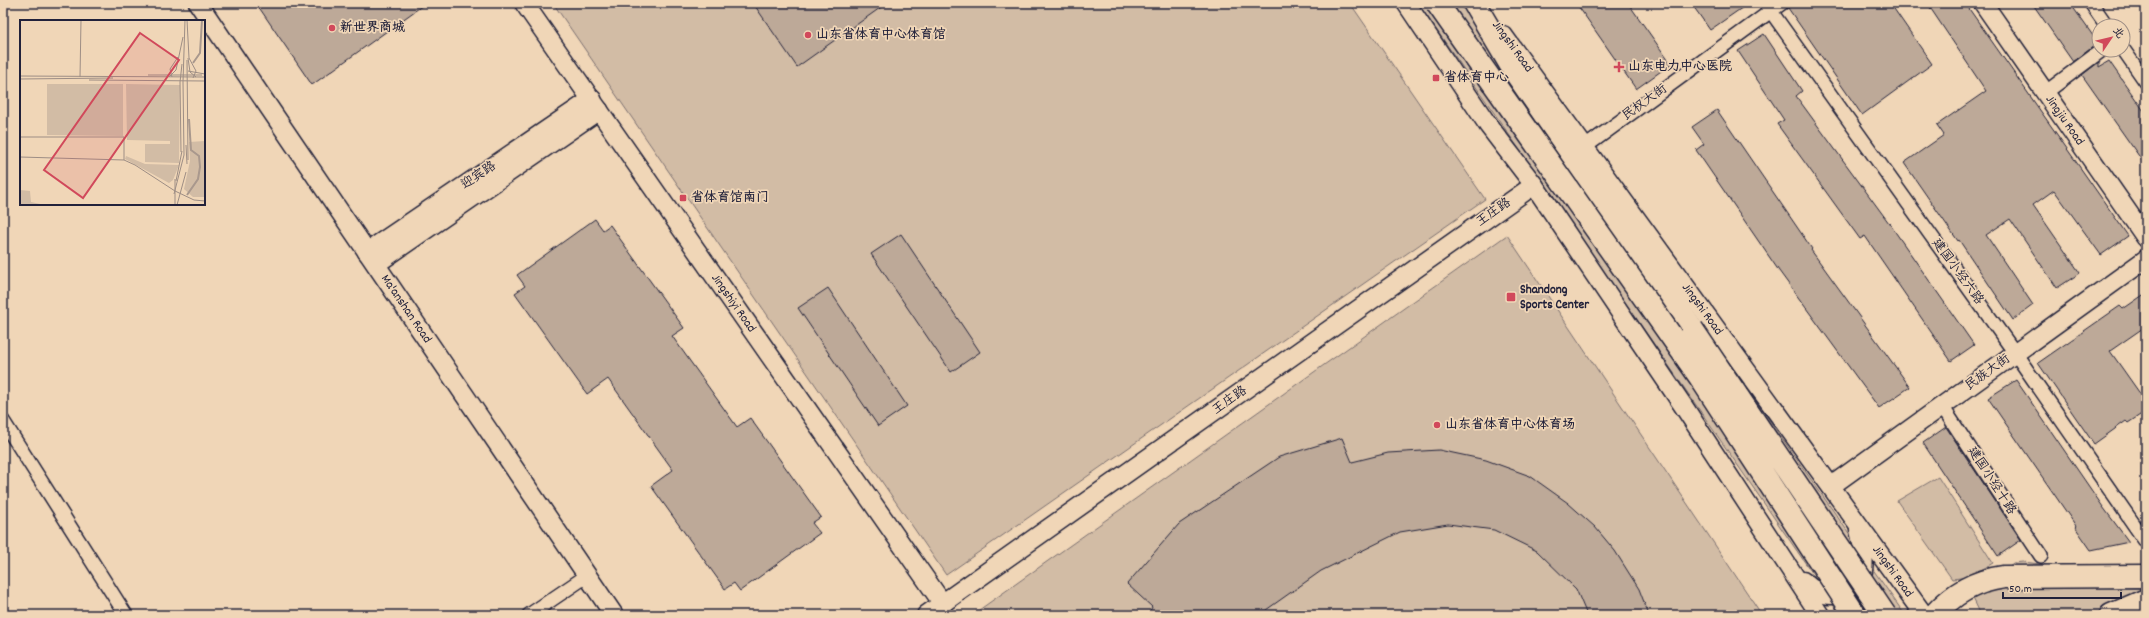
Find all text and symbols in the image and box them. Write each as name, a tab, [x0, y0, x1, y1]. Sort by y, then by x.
street label: Jingshi Road	[1487, 17, 1537, 77]
north arrow	[2091, 18, 2131, 58]
place label: 新世界商城	[340, 19, 405, 38]
inset map	[20, 20, 205, 205]
marker: 新世界商城	[327, 23, 337, 33]
text: 北	[2108, 24, 2127, 43]
place label: 山东省体育中心体育馆	[816, 26, 946, 45]
marker: 山东省体育中心体育馆	[803, 30, 813, 40]
place label: 山东电力中心医院	[1628, 58, 1732, 77]
marker: 山东电力中心医院	[1613, 61, 1625, 73]
place label: 省体育中心	[1444, 69, 1509, 88]
marker: 省体育中心	[1431, 73, 1441, 83]
street label: 民权大街	[1618, 80, 1672, 126]
street label: Jingjiu Road	[2040, 91, 2089, 150]
street label: 迎宾路	[458, 157, 500, 195]
place label: 省体育馆南门	[691, 189, 769, 208]
marker: 省体育馆南门	[678, 193, 688, 203]
street label: 王庄路	[1473, 194, 1515, 232]
street label: 建国小经六路	[1926, 235, 1988, 309]
street label: Jingshiyi Road	[706, 270, 760, 336]
street label: Ma'anshan Road	[376, 271, 436, 347]
street label: Jingshi Road	[1677, 279, 1727, 339]
place label: Shandong Sports Center	[1520, 281, 1590, 315]
marker: Shandong Sports Center	[1505, 291, 1517, 303]
street label: 民族大街	[1961, 350, 2015, 396]
street label: 王庄路	[1209, 382, 1251, 420]
place label: 山东省体育中心体育场	[1445, 416, 1575, 435]
marker: 山东省体育中心体育场	[1432, 420, 1442, 430]
street label: 建国小经十路	[1962, 443, 2020, 519]
street label: Jingshi Road	[1867, 542, 1918, 601]
scale bar	[2003, 574, 2121, 600]
text: 50 m	[2009, 581, 2032, 598]

